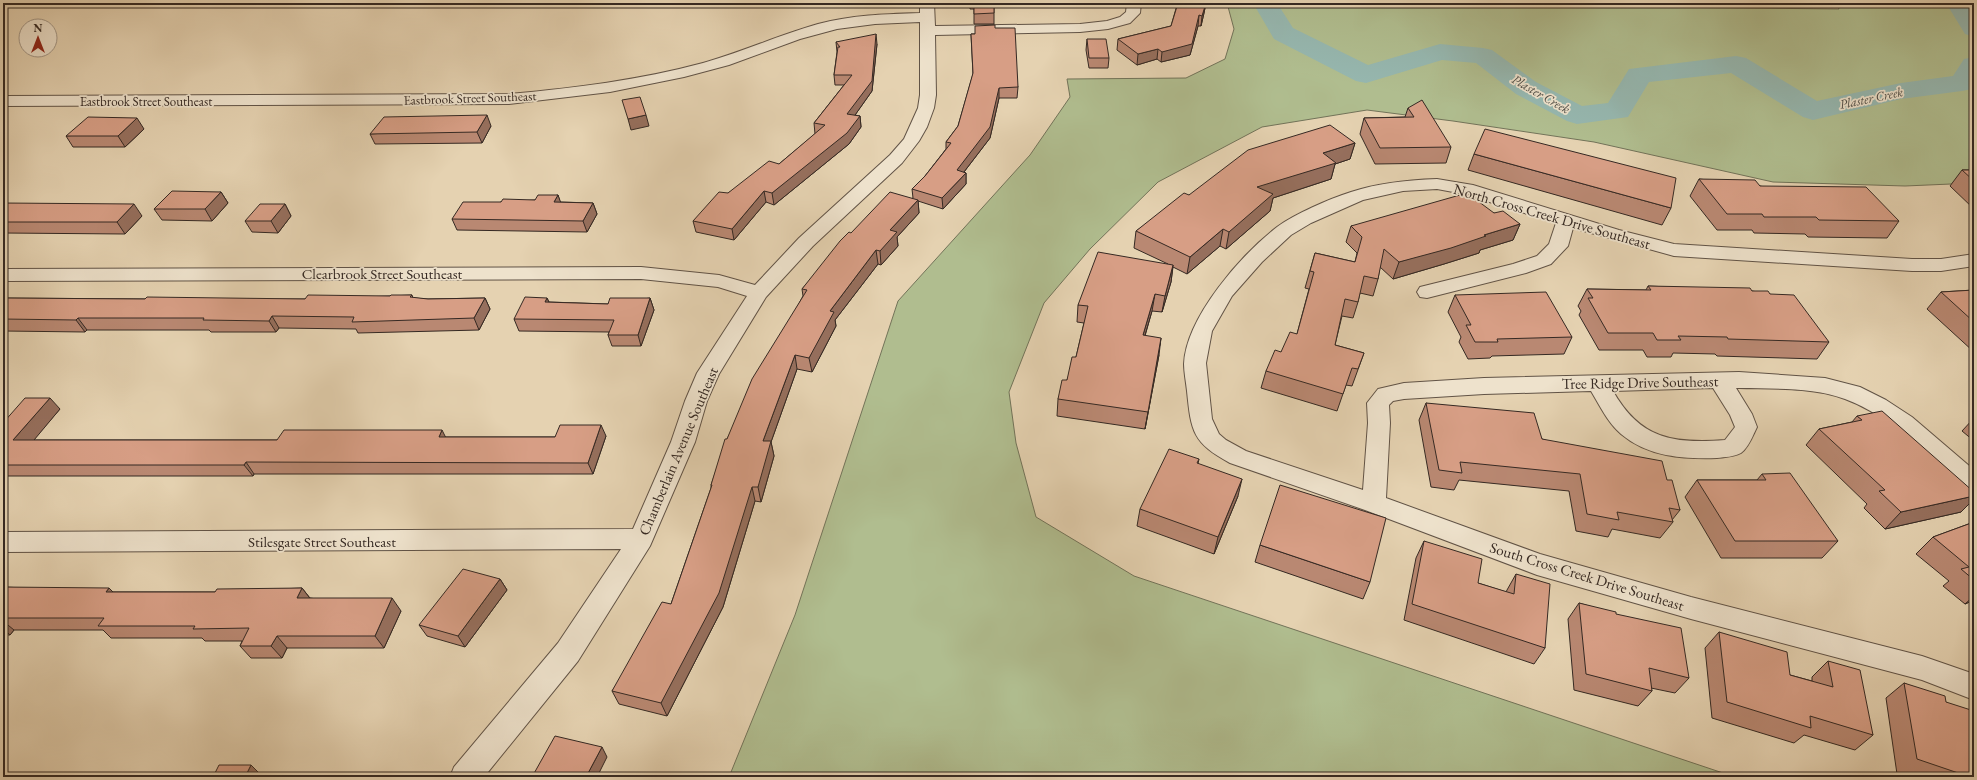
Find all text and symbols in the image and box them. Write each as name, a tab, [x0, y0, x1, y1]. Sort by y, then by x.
north arrow	[18, 18, 58, 58]
text: N	[34, 21, 43, 35]
water label: Plaster Creek	[1509, 71, 1573, 118]
water label: Plaster Creek	[1838, 83, 1904, 113]
street label: Eastbrook Street Southeast	[403, 87, 537, 109]
street label: Eastbrook Street Southeast	[80, 93, 212, 110]
street label: North Cross Creek Drive Southeast	[1451, 179, 1653, 253]
street label: Clearbrook Street Southeast	[302, 264, 463, 283]
street label: Chamberlain Avenue Southeast	[634, 364, 722, 538]
street label: Tree Ridge Drive Southeast	[1562, 371, 1719, 393]
street label: Stilesgate Street Southeast	[248, 532, 396, 551]
street label: South Cross Creek Drive Southeast	[1488, 537, 1687, 615]

